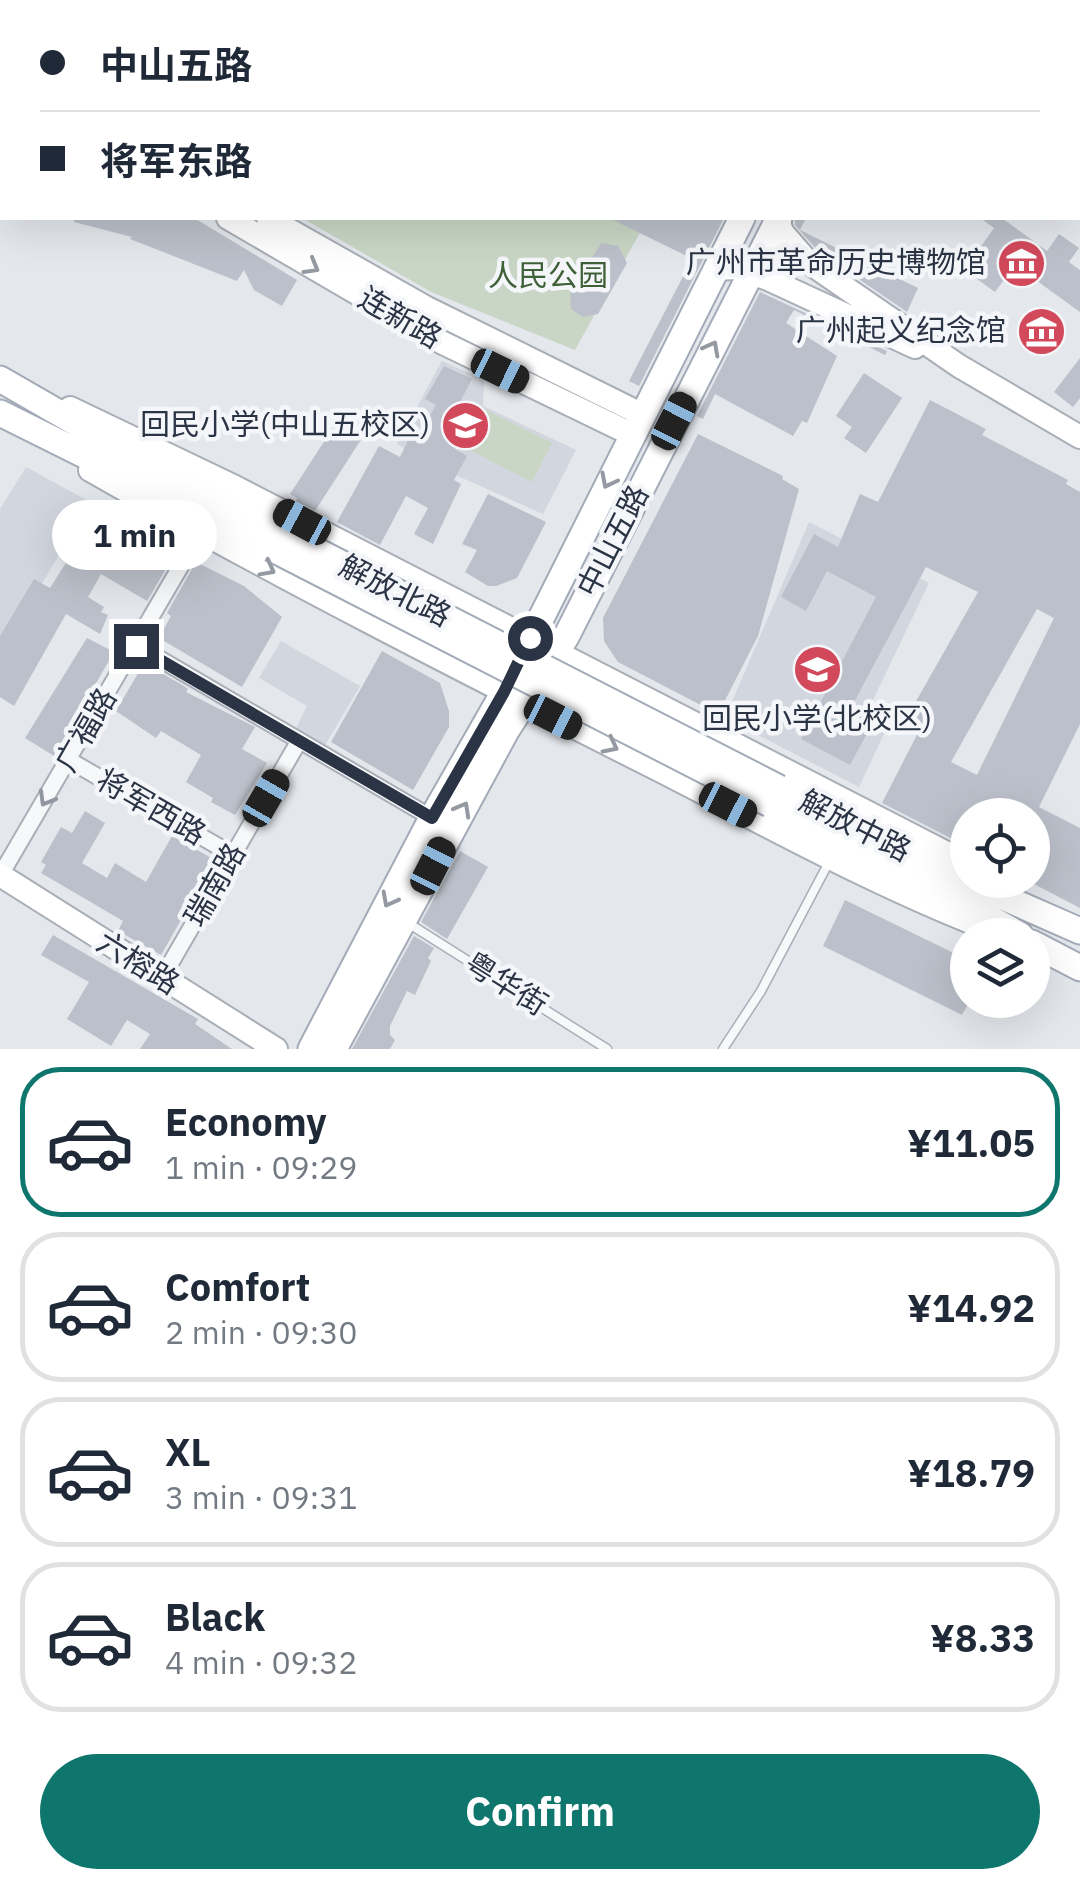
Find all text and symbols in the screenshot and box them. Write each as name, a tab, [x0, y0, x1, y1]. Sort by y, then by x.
text: 中山五路	[100, 40, 252, 89]
text: 将军东路	[100, 136, 252, 185]
museum icon: 广州市革命历史博物馆	[995, 237, 1047, 289]
place label: 广州市革命历史博物馆	[686, 242, 986, 281]
one-way arrow	[301, 255, 319, 274]
park label: 人民公园	[488, 255, 608, 294]
street label: 连新路	[352, 277, 449, 356]
museum icon: 广州起义纪念馆	[1015, 305, 1067, 357]
place label: 广州起义纪念馆	[796, 310, 1006, 349]
one-way arrow	[700, 340, 719, 358]
car	[466, 344, 534, 398]
car	[647, 387, 701, 455]
school or university icon: 回民小学(中山五校区)	[439, 399, 491, 451]
place label: 回民小学(中山五校区)	[140, 404, 430, 443]
one-way arrow	[600, 470, 620, 488]
street label: 中山五路	[567, 478, 656, 603]
car	[268, 495, 336, 549]
callout: 1 min	[54, 501, 218, 571]
text: 1 min	[93, 514, 176, 556]
street label: 解放北路	[333, 545, 458, 634]
one-way arrow	[258, 556, 276, 576]
route start	[508, 616, 553, 661]
route end	[114, 624, 159, 669]
school or university icon: 回民小学(北校区)	[791, 644, 843, 696]
street label: 广福路	[45, 681, 124, 778]
car	[519, 690, 587, 744]
place label: 回民小学(北校区)	[702, 698, 932, 737]
one-way arrow	[601, 734, 619, 753]
street label: 将军西路	[90, 759, 213, 853]
car	[238, 765, 294, 831]
car	[694, 778, 762, 832]
street label: 解放中路	[793, 780, 918, 869]
one-way arrow	[39, 788, 58, 806]
map controls	[950, 798, 1050, 1018]
button: locate	[950, 798, 1050, 898]
one-way arrow	[451, 802, 471, 820]
car	[406, 832, 460, 900]
street label: 瑞南路	[174, 836, 253, 933]
one-way arrow	[382, 889, 401, 907]
button: layers	[950, 918, 1050, 1018]
street label: 六榕路	[90, 921, 187, 1002]
street label: 粤华街	[458, 942, 555, 1023]
icon: car	[45, 1097, 135, 1187]
text: Economy	[165, 1097, 327, 1146]
text: ¥11.05	[907, 1118, 1035, 1167]
text: 1 min · 09:29	[165, 1146, 358, 1188]
icon: car	[45, 1262, 135, 1352]
text: Comfort	[165, 1262, 310, 1311]
text: ¥14.92	[907, 1283, 1035, 1332]
text: 2 min · 09:30	[165, 1311, 358, 1353]
icon: car	[45, 1427, 135, 1517]
text: XL	[165, 1427, 211, 1476]
text: ¥18.79	[907, 1448, 1035, 1497]
text: 3 min · 09:31	[165, 1476, 358, 1518]
icon: car	[45, 1592, 135, 1682]
text: Black	[165, 1592, 265, 1641]
text: ¥8.33	[930, 1613, 1035, 1662]
text: 4 min · 09:32	[165, 1641, 358, 1683]
button: Confirm	[40, 1754, 1040, 1869]

